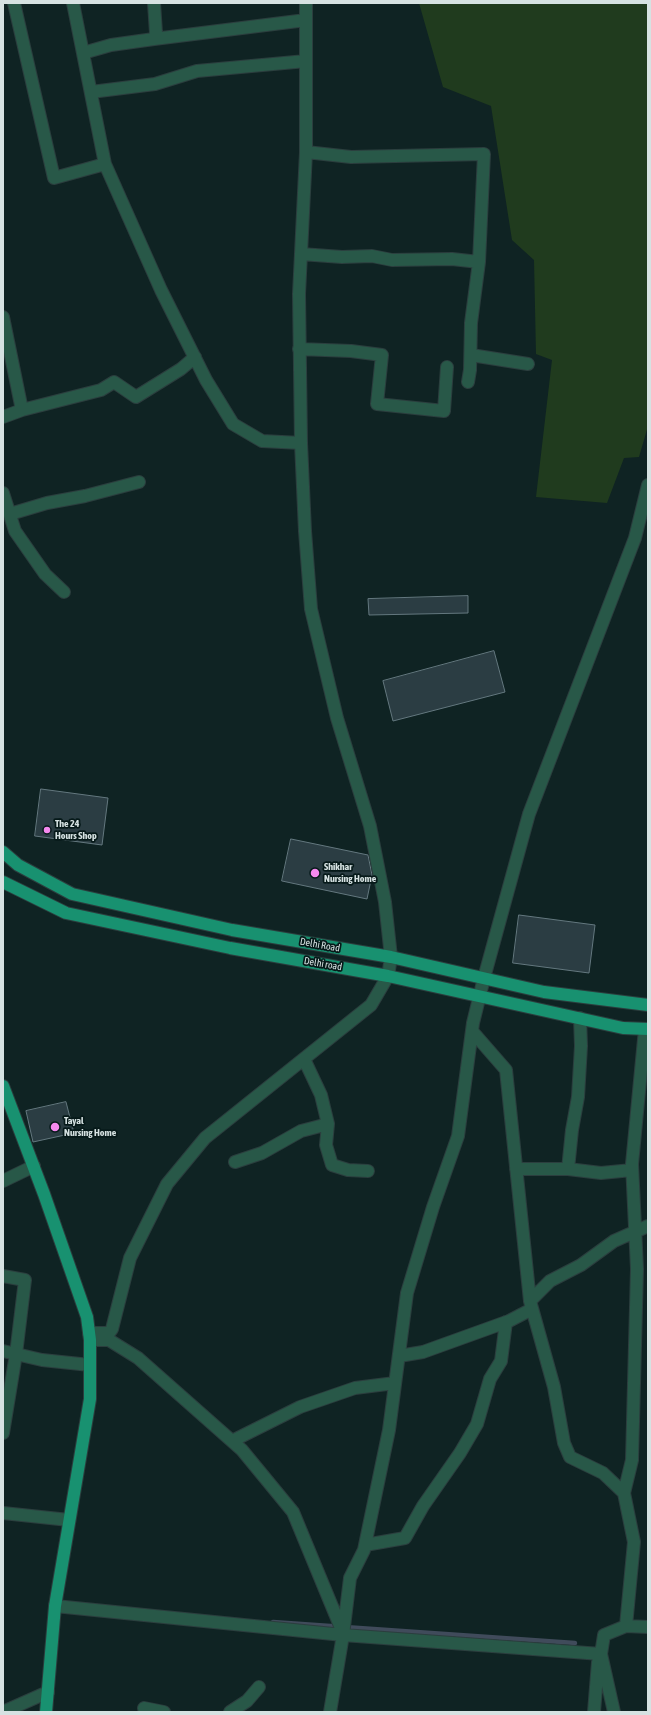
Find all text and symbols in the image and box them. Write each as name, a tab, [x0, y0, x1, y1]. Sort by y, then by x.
place label: The 24 Hours Shop	[55, 818, 97, 842]
marker: The 24 Hours Shop	[42, 825, 52, 835]
place label: Shikhar Nursing Home	[324, 861, 376, 884]
marker: Shikhar Nursing Home	[309, 867, 321, 879]
street label: Delhi Road	[299, 936, 341, 954]
street label: Delhi road	[303, 955, 343, 973]
place label: Tayal Nursing Home	[64, 1115, 116, 1138]
marker: Tayal Nursing Home	[49, 1121, 61, 1133]

